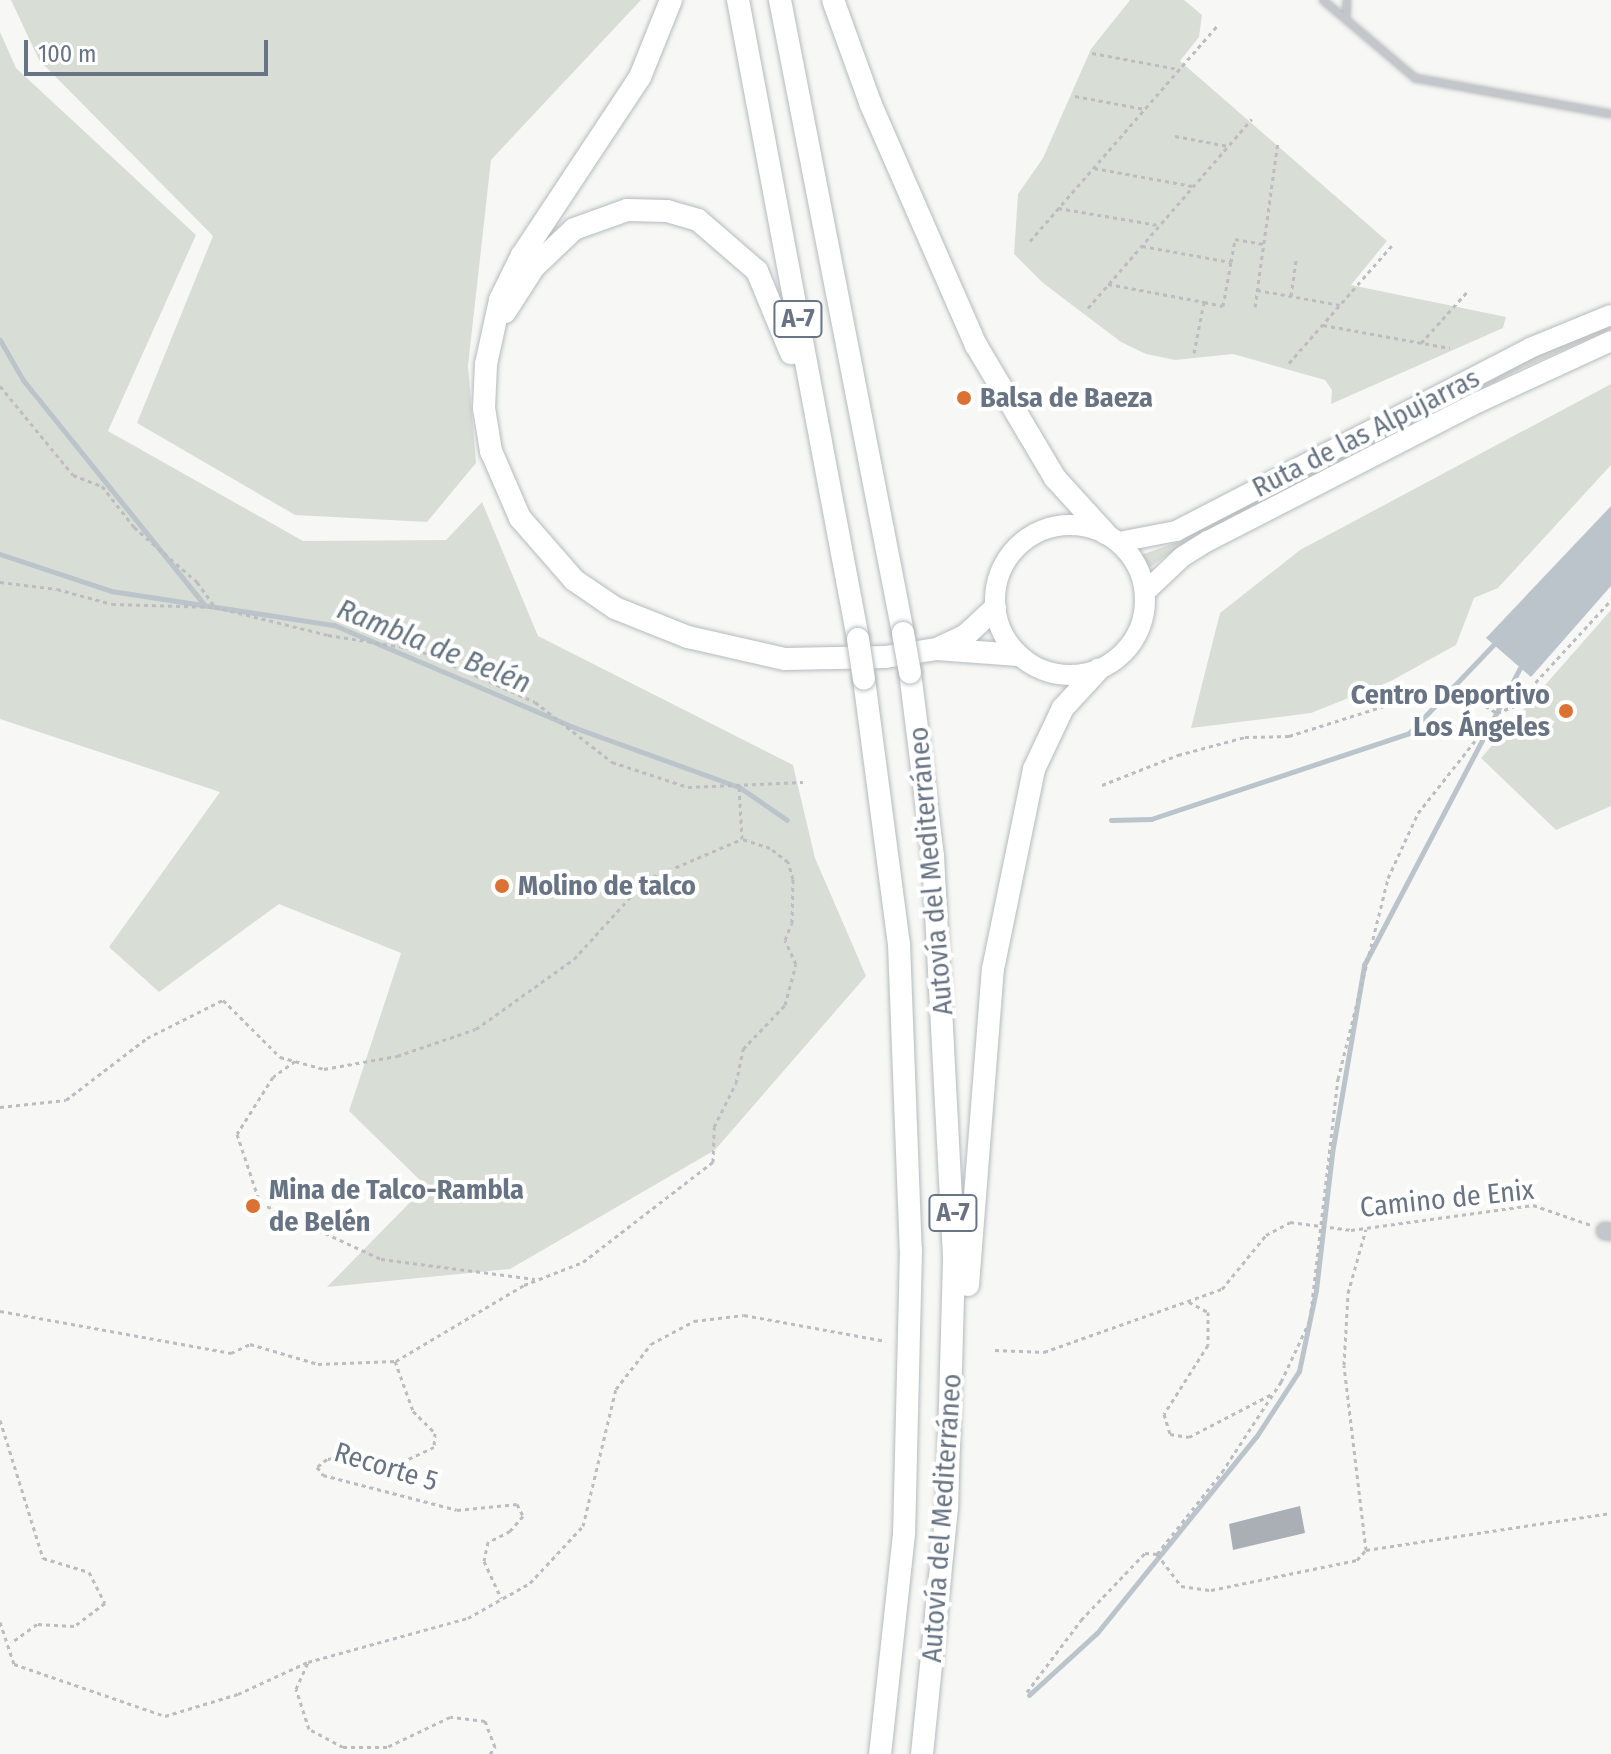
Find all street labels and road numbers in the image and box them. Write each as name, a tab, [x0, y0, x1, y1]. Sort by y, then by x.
road number: A-7	[772, 297, 824, 341]
street label: Ruta de las Alpujarras	[1247, 361, 1485, 505]
street label: Autovía del Mediterráneo	[902, 725, 960, 1017]
street label: Camino de Enix	[1358, 1173, 1536, 1225]
road number: A-7	[927, 1191, 979, 1235]
street label: Autovía del Mediterráneo	[915, 1372, 969, 1664]
street label: Recorte 5	[330, 1435, 442, 1499]

